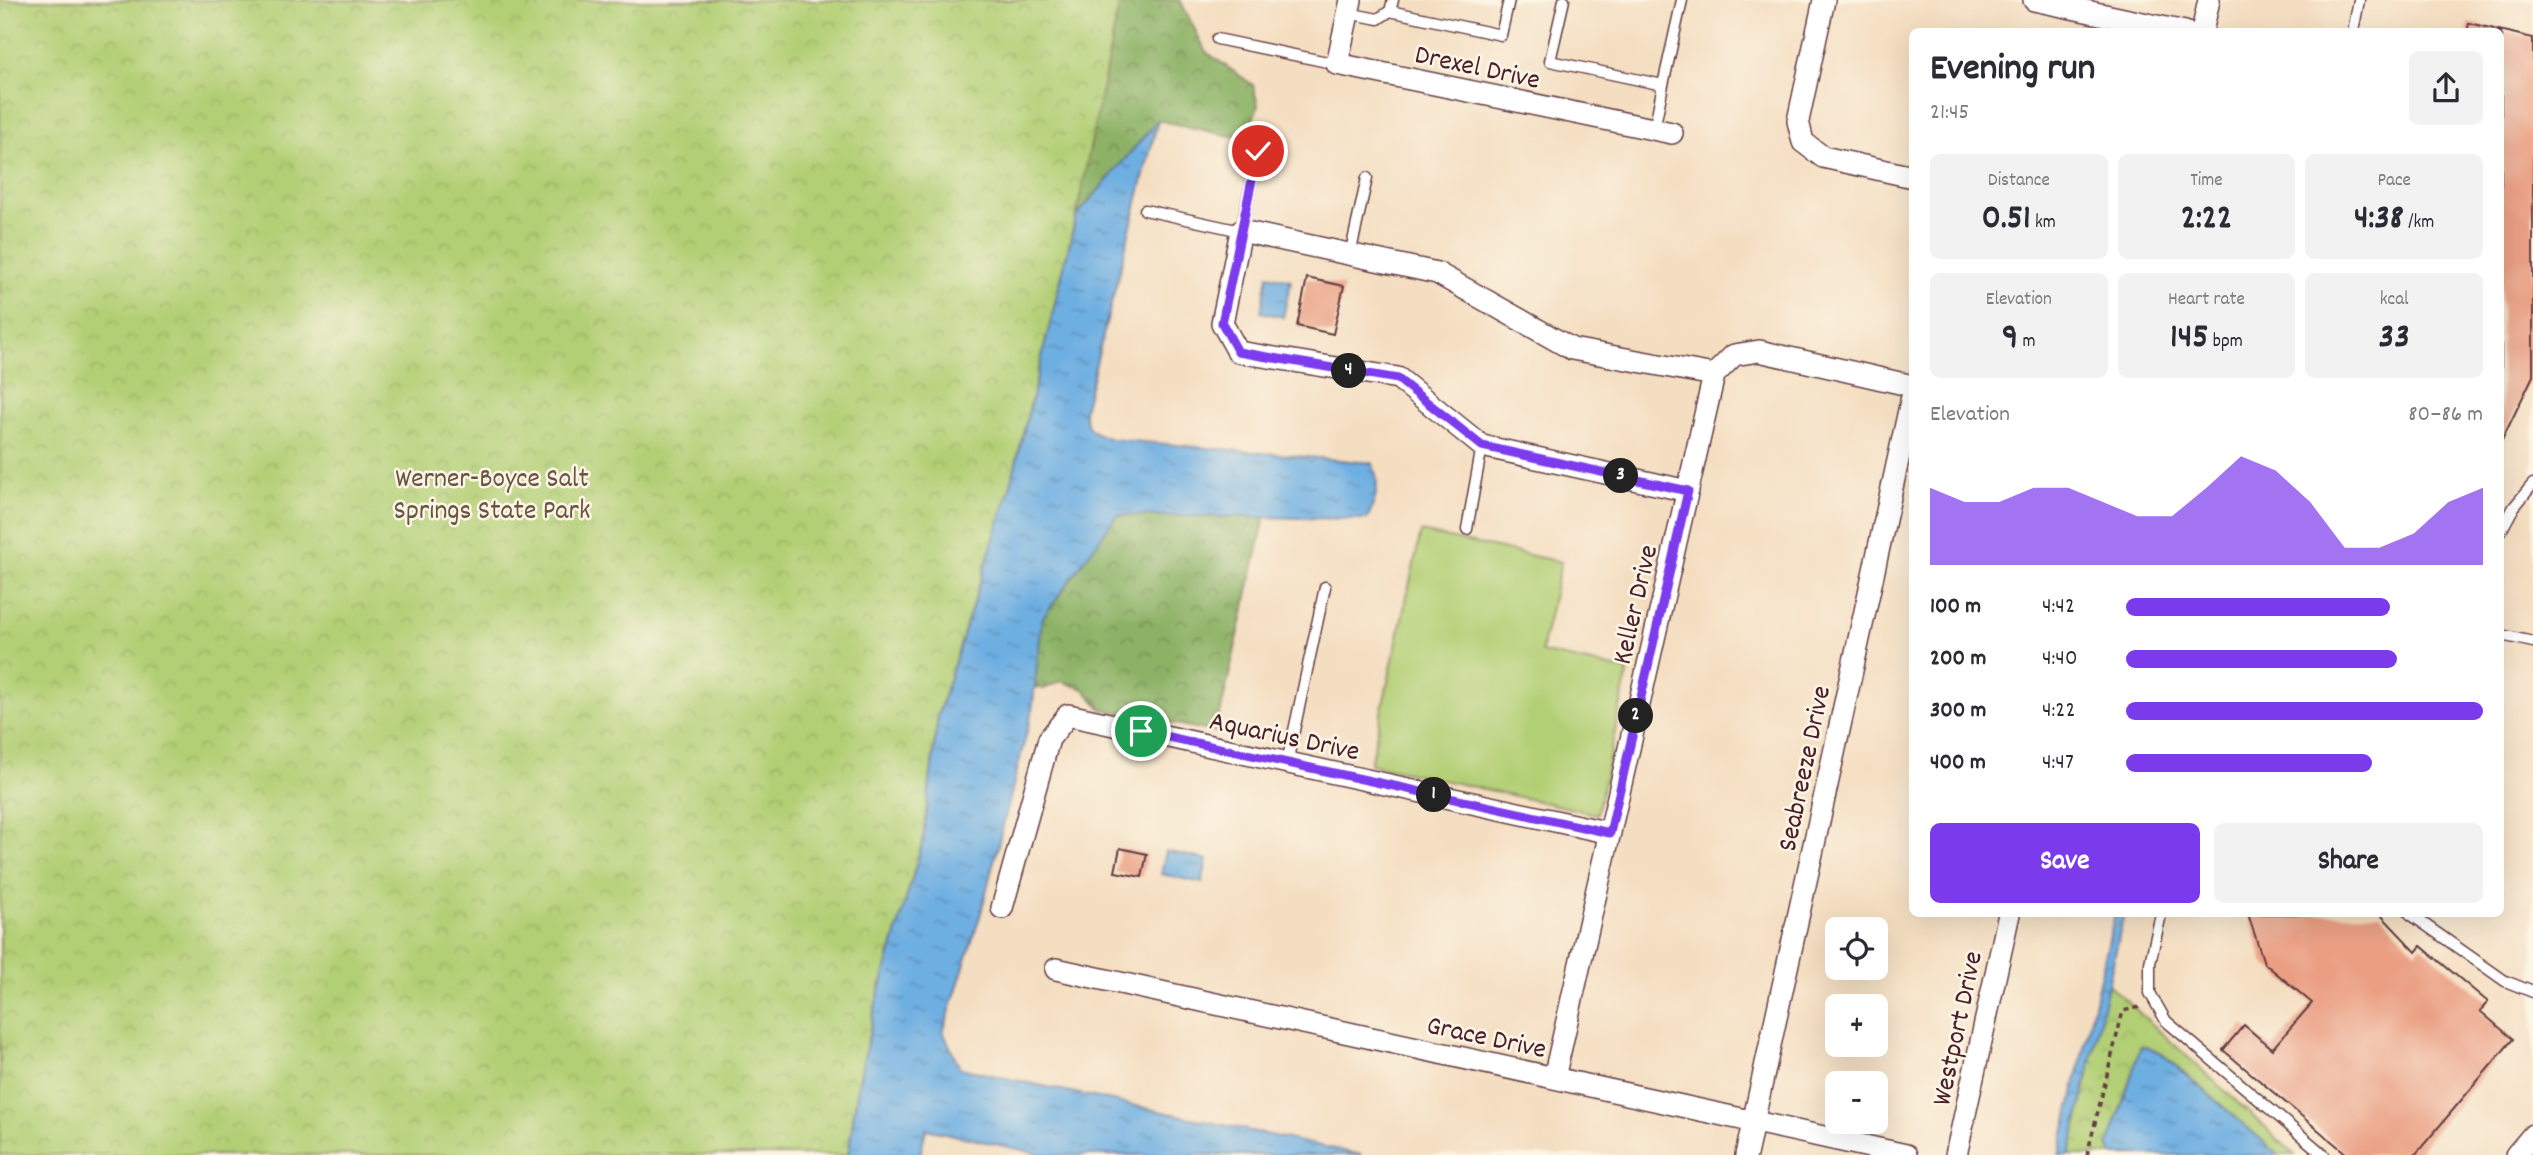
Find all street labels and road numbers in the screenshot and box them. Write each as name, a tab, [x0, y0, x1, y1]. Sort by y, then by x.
street label: Drexel Drive	[1411, 37, 1543, 103]
street label: Keller Drive	[1605, 541, 1671, 669]
street label: Seabreeze Drive	[1770, 683, 1844, 855]
street label: Aquarius Drive	[1205, 703, 1363, 774]
street label: Westport Drive	[1924, 948, 1996, 1110]
street label: Grace Drive	[1422, 1008, 1550, 1072]

